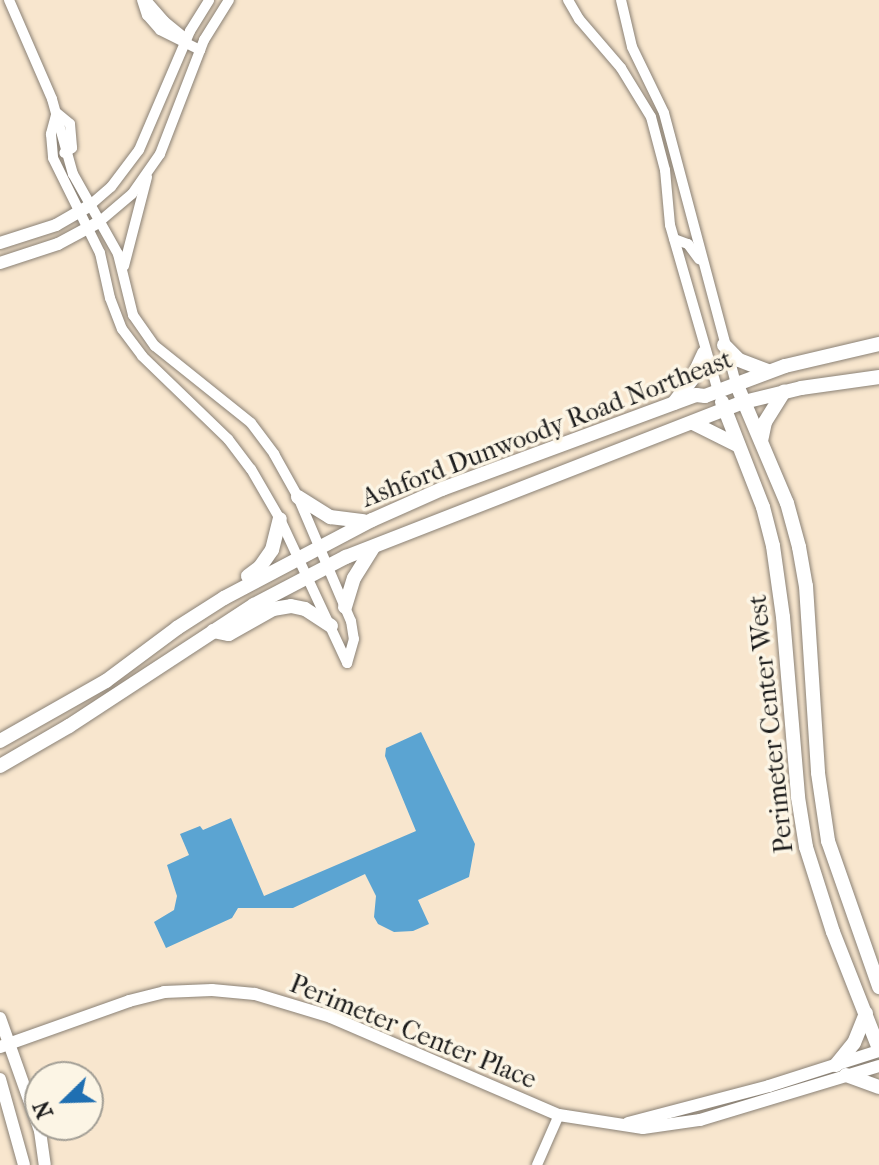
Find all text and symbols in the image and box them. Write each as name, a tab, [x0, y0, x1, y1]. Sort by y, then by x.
street label: Ashford Dunwoody Road Northeast	[357, 344, 737, 514]
street label: Perimeter Center West	[742, 593, 800, 855]
street label: Perimeter Center Place	[285, 968, 541, 1096]
north arrow	[24, 1061, 104, 1141]
text: N	[29, 1097, 59, 1122]

